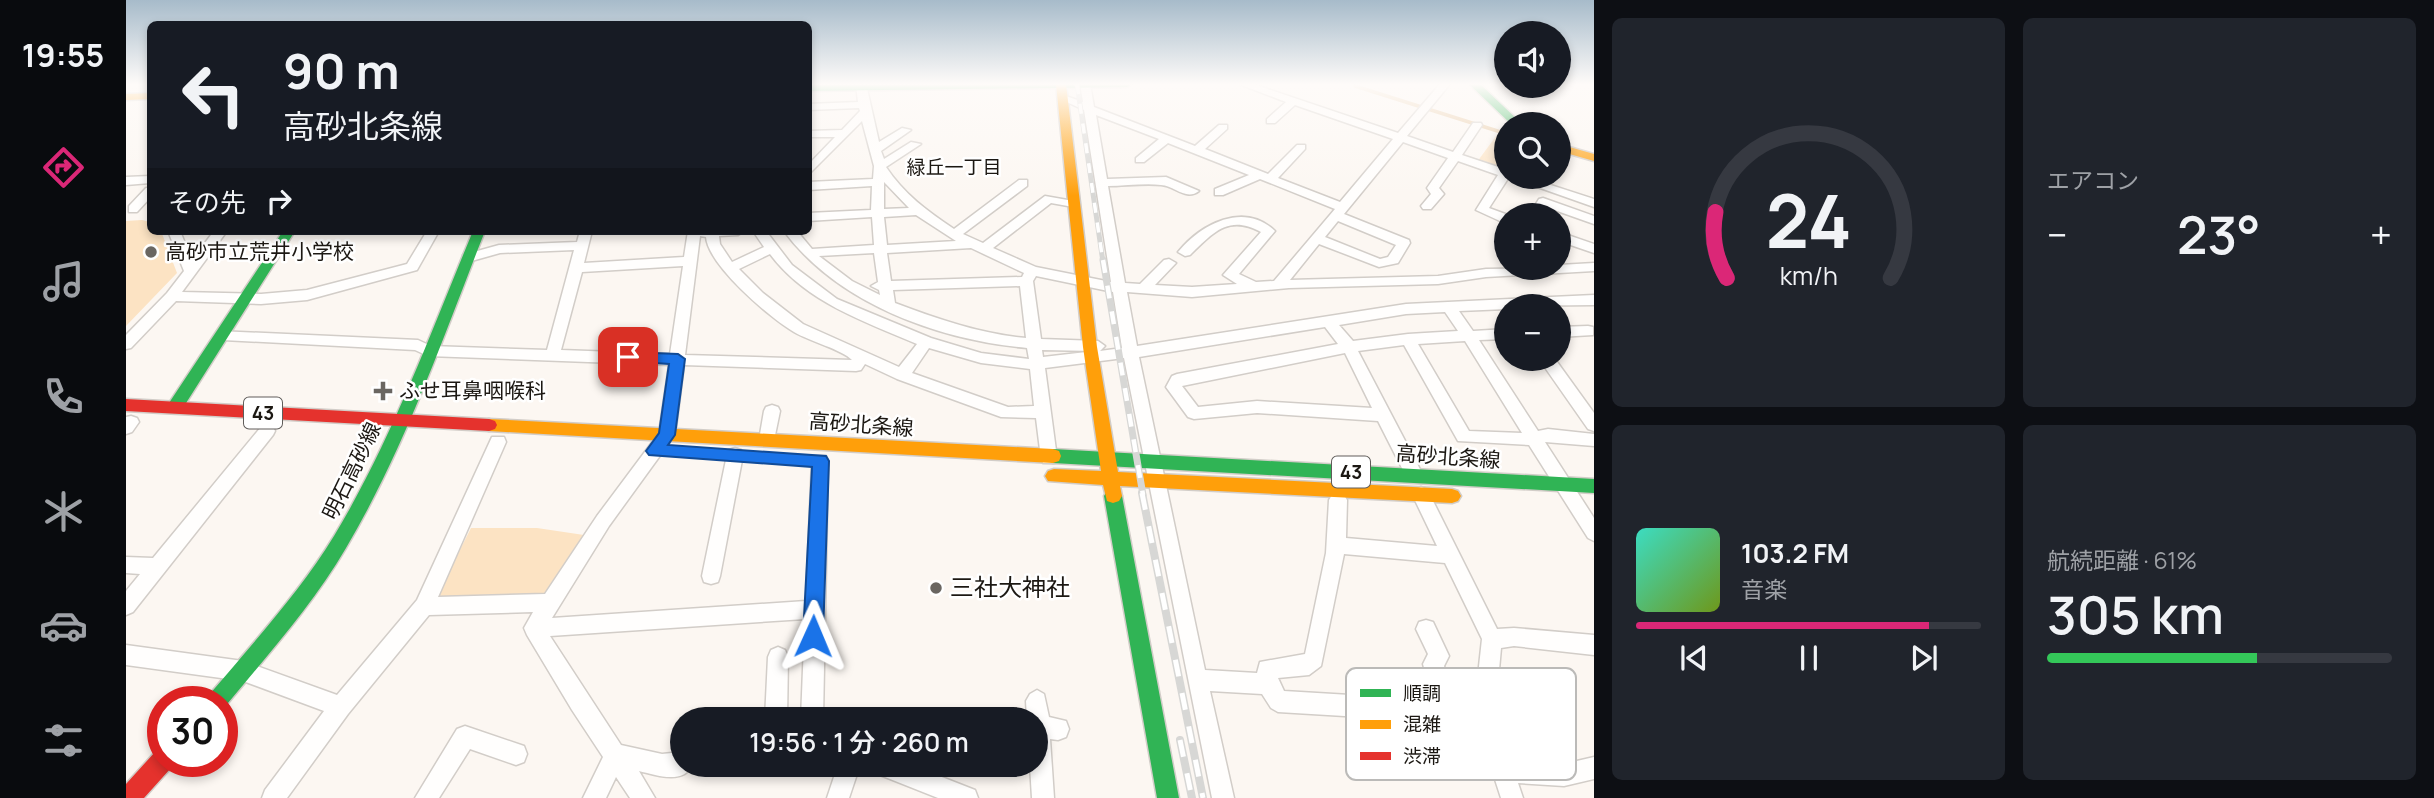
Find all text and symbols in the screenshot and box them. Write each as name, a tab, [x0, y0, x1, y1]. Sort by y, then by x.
map controls	[1494, 21, 1571, 371]
button: sound	[1494, 21, 1571, 98]
text: 19:55	[22, 33, 104, 77]
text: 90 m	[283, 37, 400, 104]
icon: left	[168, 49, 259, 140]
text: 高砂北条線	[283, 104, 443, 148]
button: search	[1494, 112, 1571, 189]
icon: directions	[39, 143, 88, 192]
district label: 緑丘一丁目	[906, 154, 1002, 180]
text: エアコン	[2047, 164, 2139, 196]
text: 24	[1765, 171, 1852, 271]
icon: right	[260, 182, 298, 220]
text: その先	[168, 184, 246, 220]
text: 23°	[2177, 199, 2261, 270]
button: +	[1494, 203, 1571, 280]
text: −	[2047, 208, 2068, 260]
text: +	[2370, 208, 2392, 260]
place label: 高砂市立荒井小学校	[165, 237, 354, 265]
marker: 高砂市立荒井小学校	[143, 244, 159, 260]
icon: music	[39, 257, 88, 306]
text: km/h	[1779, 258, 1838, 293]
button: −	[1494, 294, 1571, 371]
pin	[598, 327, 658, 387]
icon: arrive	[609, 338, 647, 376]
icon: phone	[39, 372, 88, 421]
place label: ふせ耳鼻咽喉科	[399, 376, 546, 404]
marker: ふせ耳鼻咽喉科	[373, 381, 393, 401]
road number: 43	[244, 398, 282, 428]
street label: 高砂北条線	[808, 406, 914, 442]
street label: 明石高砂線	[316, 417, 387, 524]
street label: 高砂北条線	[1395, 438, 1501, 474]
road number: 43	[1332, 457, 1370, 488]
icon: climate	[39, 487, 88, 536]
text: 103.2 FM	[1741, 535, 1849, 571]
text: 航続距離 · 61%	[2047, 544, 2197, 576]
place label: 三社大神社	[950, 570, 1070, 603]
text: 音楽	[1741, 573, 1787, 605]
text: 305 km	[2047, 579, 2224, 650]
marker: 三社大神社	[928, 580, 944, 596]
position arrow	[776, 599, 850, 673]
icon: car	[39, 601, 88, 650]
icon: previous	[1675, 639, 1713, 677]
icon: pause	[1790, 639, 1828, 677]
icon: next	[1905, 639, 1943, 677]
legend	[1346, 668, 1576, 780]
text: 順調	[1403, 680, 1441, 706]
speed limit sign: 30	[147, 686, 238, 777]
text: 混雑	[1403, 711, 1441, 737]
icon: filters	[39, 716, 88, 765]
text: 19:56 · 1 分 · 260 m	[749, 724, 969, 760]
text: 渋滞	[1403, 743, 1441, 769]

